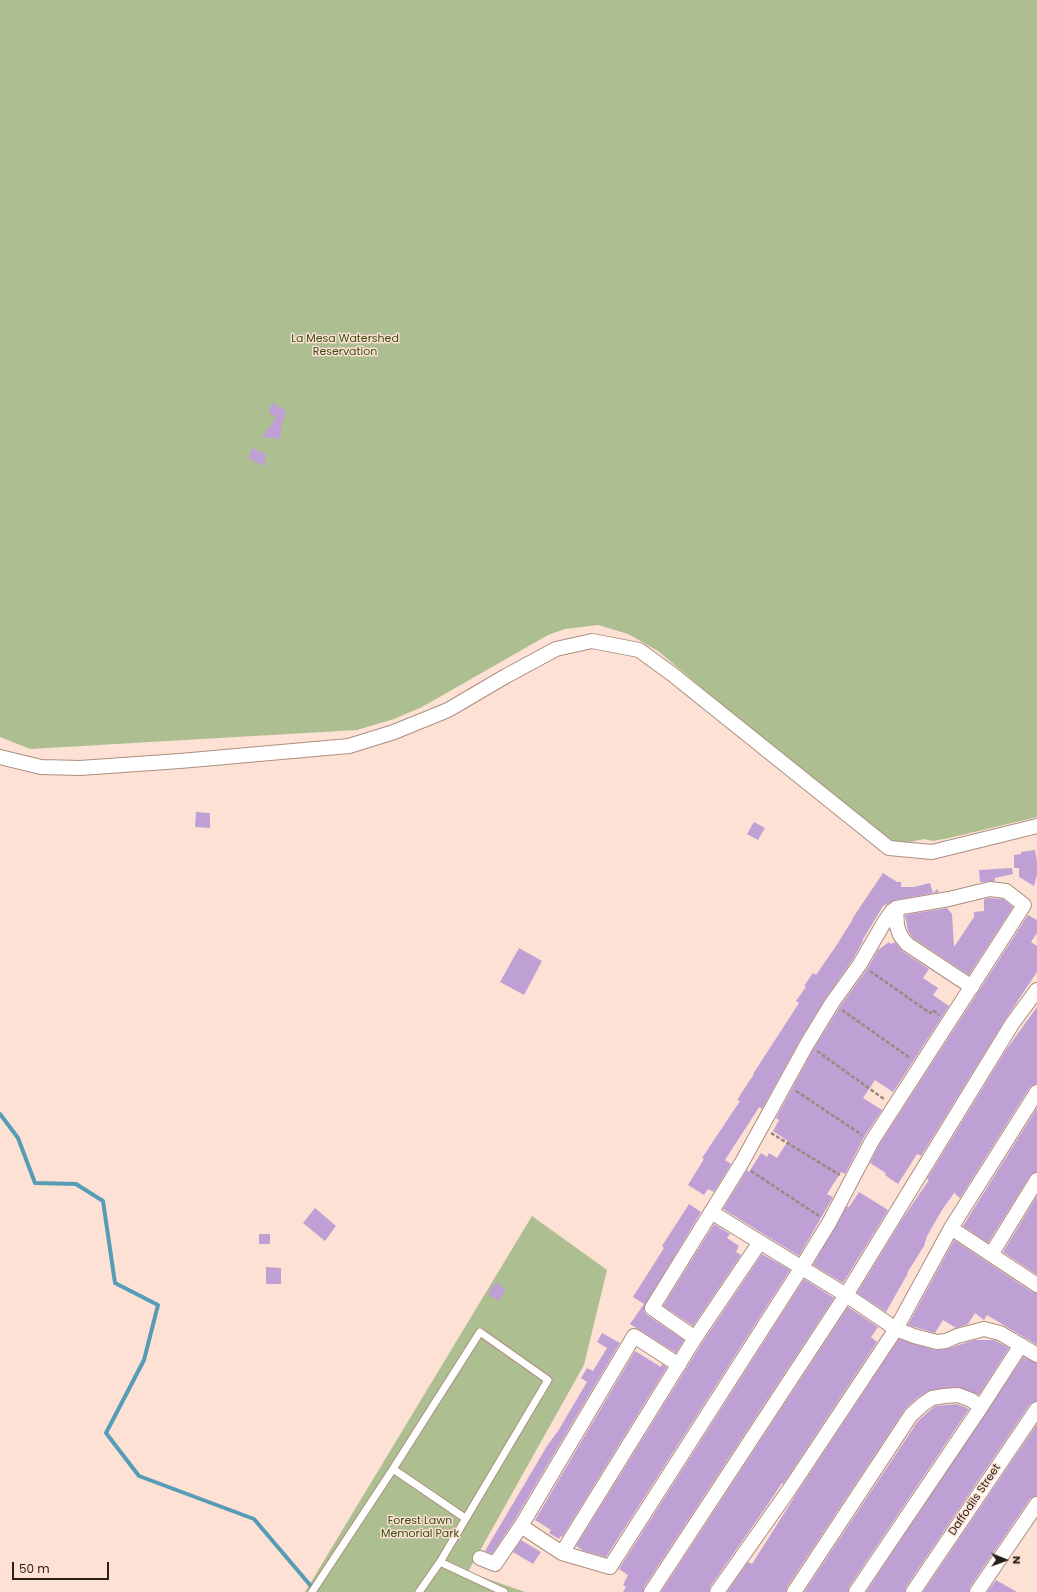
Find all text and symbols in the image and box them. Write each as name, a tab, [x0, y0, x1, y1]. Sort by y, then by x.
park label: La Mesa Watershed Reservation	[291, 332, 399, 358]
street label: Daffodils Street	[946, 1462, 1004, 1538]
park label: Forest Lawn Memorial Park	[381, 1514, 459, 1540]
north arrow	[985, 1540, 1025, 1580]
scale bar	[14, 1554, 111, 1580]
text: N	[1009, 1556, 1025, 1564]
text: 50 m	[19, 1560, 50, 1577]

